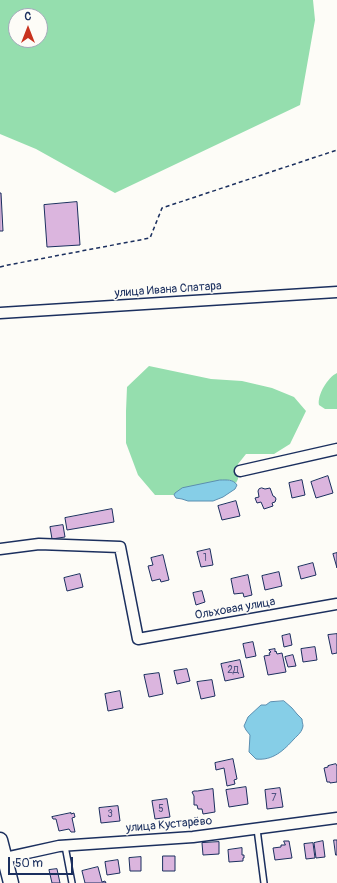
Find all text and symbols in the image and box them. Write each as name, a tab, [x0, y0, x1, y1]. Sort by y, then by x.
north arrow	[8, 8, 48, 48]
text: С	[25, 10, 31, 23]
street label: улица Ивана Спатара	[114, 279, 222, 301]
house number: 1	[203, 552, 207, 564]
street label: Ольховая улица	[194, 595, 276, 623]
house number: 2Д	[227, 664, 239, 676]
house number: 7	[271, 792, 277, 804]
house number: 5	[158, 803, 164, 815]
house number: 3	[107, 808, 113, 820]
street label: улица Кустарёво	[125, 814, 213, 836]
scale bar	[10, 849, 75, 875]
text: 50 m	[15, 856, 43, 871]

